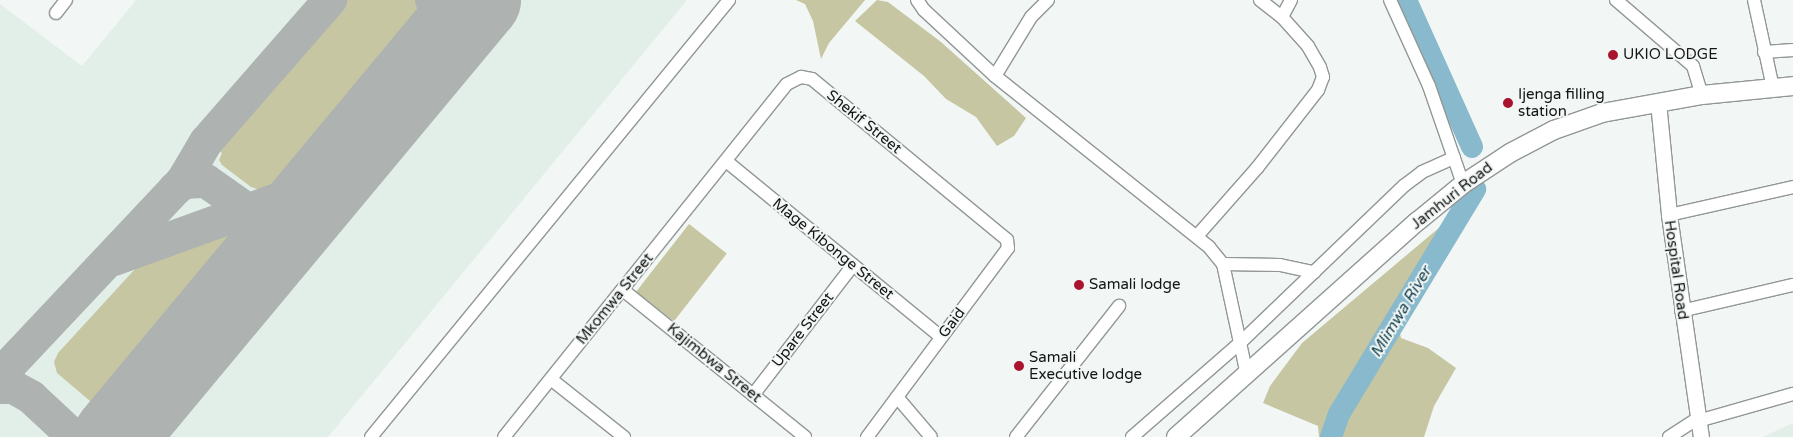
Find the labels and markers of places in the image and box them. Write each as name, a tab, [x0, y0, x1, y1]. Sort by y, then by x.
place label: UKIO LODGE	[1623, 46, 1718, 64]
marker: UKIO LODGE	[1607, 49, 1619, 61]
place label: Ijenga filling station	[1518, 85, 1605, 120]
marker: Ijenga filling station	[1502, 97, 1514, 109]
place label: Samali lodge	[1089, 276, 1181, 294]
marker: Samali lodge	[1073, 279, 1085, 291]
place label: Samali Executive lodge	[1029, 348, 1142, 383]
marker: Samali Executive lodge	[1013, 360, 1025, 372]

